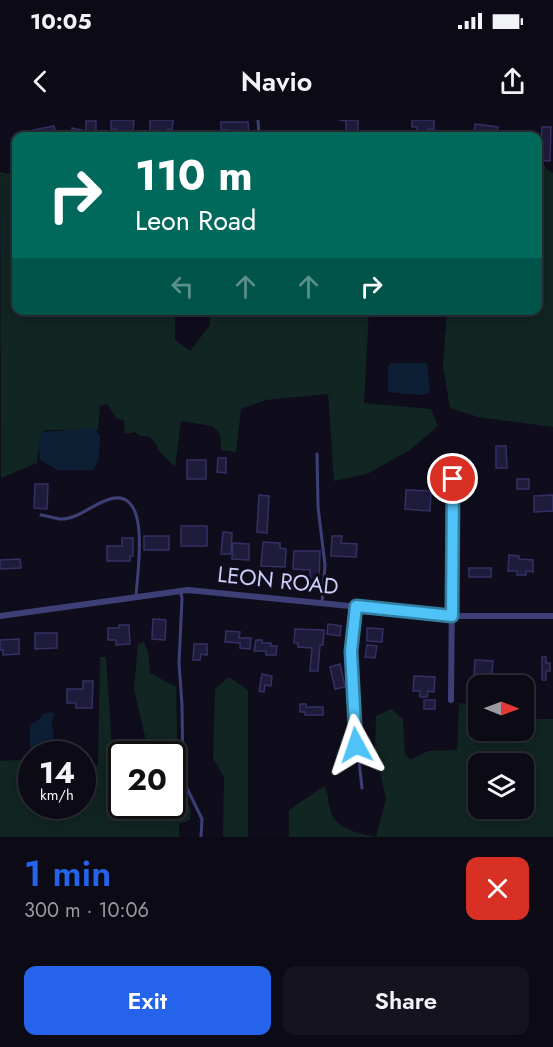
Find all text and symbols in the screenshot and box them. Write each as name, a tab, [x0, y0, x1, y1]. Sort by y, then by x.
text: 10:05	[30, 5, 92, 37]
text: Navio	[241, 62, 312, 101]
icon: back	[24, 65, 57, 98]
icon: share	[496, 65, 529, 98]
text: 110 m	[135, 145, 253, 206]
icon: right	[36, 156, 114, 234]
text: Leon Road	[135, 201, 256, 240]
icon: left	[166, 270, 199, 303]
icon: ahead	[229, 270, 262, 303]
icon: ahead	[292, 270, 325, 303]
icon: right	[355, 270, 388, 303]
pin	[427, 453, 478, 504]
icon: arrive	[436, 462, 469, 495]
street label: LEON ROAD	[216, 558, 340, 602]
north arrow	[468, 675, 534, 741]
map controls	[468, 675, 534, 819]
position arrow	[324, 713, 388, 777]
speed limit sign: 20	[108, 741, 186, 819]
text: 14	[39, 751, 75, 794]
button: layers	[468, 753, 534, 819]
text: km/h	[40, 784, 74, 806]
text: 1 min	[24, 847, 111, 899]
button: close	[466, 857, 529, 920]
text: 300 m · 10:06	[24, 896, 149, 925]
button: Exit	[24, 966, 271, 1035]
button: Share	[283, 966, 529, 1035]

